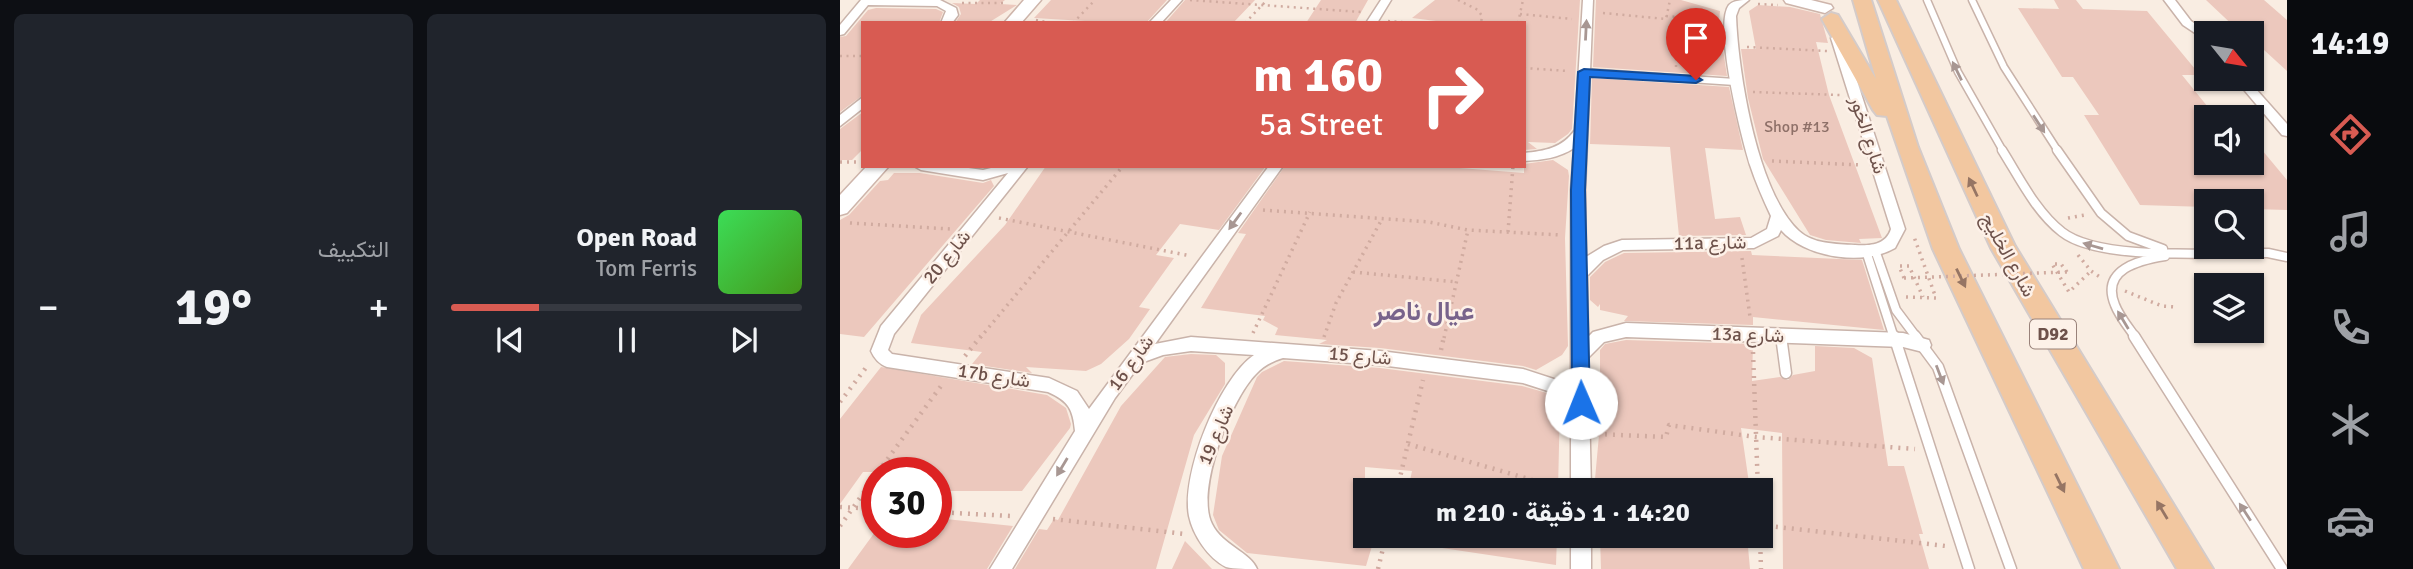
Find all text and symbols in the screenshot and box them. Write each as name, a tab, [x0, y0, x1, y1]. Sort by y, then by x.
pin	[1666, 8, 1726, 80]
one-way arrow	[1581, 19, 1592, 41]
icon: arrive	[1677, 19, 1715, 57]
north arrow	[2194, 21, 2264, 91]
map controls	[2194, 21, 2264, 343]
text: 14:19	[2311, 24, 2389, 63]
text: 160 m	[1253, 45, 1383, 105]
icon: right	[1407, 49, 1498, 140]
one-way arrow	[1952, 61, 1963, 81]
street label: شارع الخور	[1844, 92, 1892, 177]
text: 5a Street	[1259, 105, 1383, 144]
button: sound	[2194, 105, 2264, 175]
icon: directions	[2326, 110, 2375, 159]
one-way arrow	[2032, 115, 2045, 134]
house number: Shop #13	[1764, 117, 1830, 137]
one-way arrow	[1967, 177, 1979, 197]
button: search	[2194, 189, 2264, 259]
icon: music	[2326, 207, 2375, 256]
street label: شارع الخليج	[1974, 209, 2041, 302]
one-way arrow	[1228, 212, 1242, 230]
text: Open Road	[576, 222, 697, 254]
street label: شارع 20	[918, 225, 976, 289]
street label: 11a شارع	[1674, 230, 1746, 256]
text: التكييف	[318, 235, 389, 264]
one-way arrow	[2083, 241, 2104, 251]
text: Tom Ferris	[596, 254, 697, 283]
one-way arrow	[1955, 268, 1966, 288]
button: layers	[2194, 273, 2264, 343]
text: 19°	[175, 275, 252, 339]
text: −	[38, 284, 59, 331]
text: +	[368, 284, 389, 331]
district label: عيال ناصر	[1373, 296, 1474, 328]
icon: phone	[2326, 303, 2375, 352]
one-way arrow	[2116, 310, 2129, 329]
road number: D92	[2030, 320, 2076, 348]
icon: previous	[491, 321, 529, 359]
icon: pause	[608, 321, 646, 359]
icon: next	[725, 321, 763, 359]
street label: 13a شارع	[1711, 322, 1785, 348]
street label: شارع 16	[1103, 330, 1159, 396]
street label: شارع 15	[1328, 341, 1392, 371]
street label: 17b شارع	[956, 358, 1032, 394]
one-way arrow	[1934, 364, 1945, 385]
position arrow	[1544, 366, 1618, 440]
icon: climate	[2326, 400, 2375, 449]
street label: شارع 19	[1193, 401, 1239, 469]
speed limit sign: 30	[861, 457, 952, 548]
one-way arrow	[1055, 457, 1068, 476]
one-way arrow	[2055, 473, 2066, 493]
icon: car	[2326, 496, 2375, 545]
text: 14:20 · 1 دقيقة · 210 m	[1436, 497, 1690, 529]
one-way arrow	[2155, 501, 2168, 520]
one-way arrow	[2239, 502, 2252, 521]

